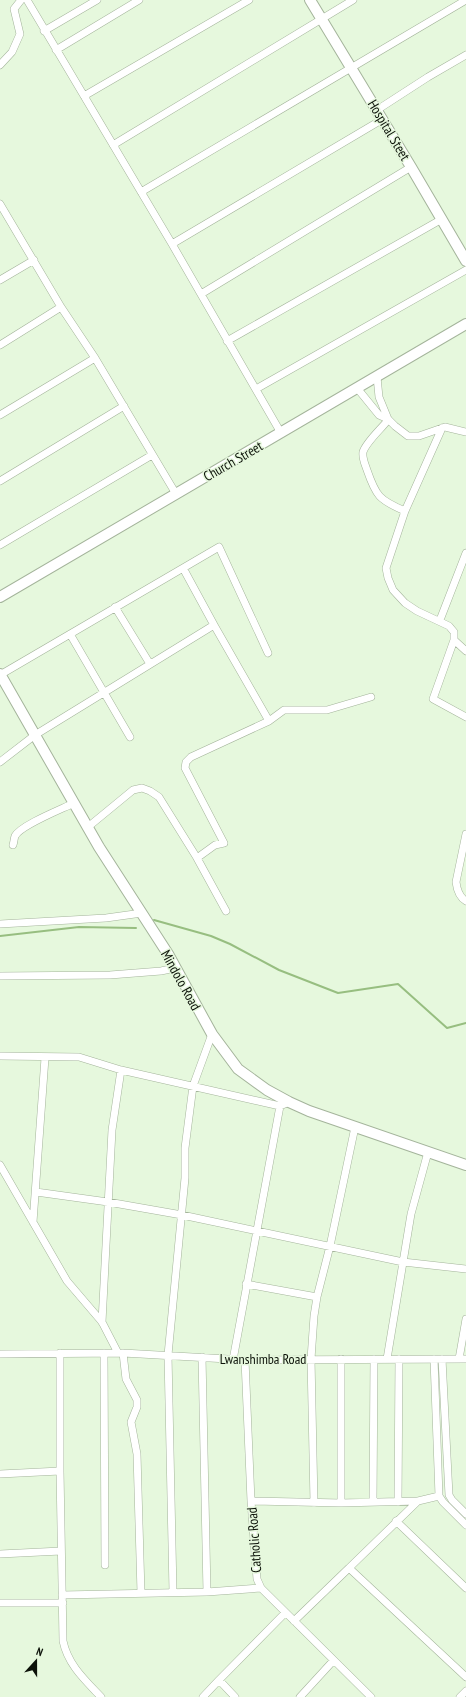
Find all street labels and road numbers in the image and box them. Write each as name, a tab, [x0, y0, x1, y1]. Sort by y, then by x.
street label: Hospital Steet	[364, 96, 414, 164]
street label: Church Street	[200, 437, 266, 485]
street label: Mindolo Road	[157, 947, 205, 1013]
street label: Lwanshimba Road	[220, 1350, 306, 1368]
street label: Catholic Road	[243, 1507, 265, 1573]

